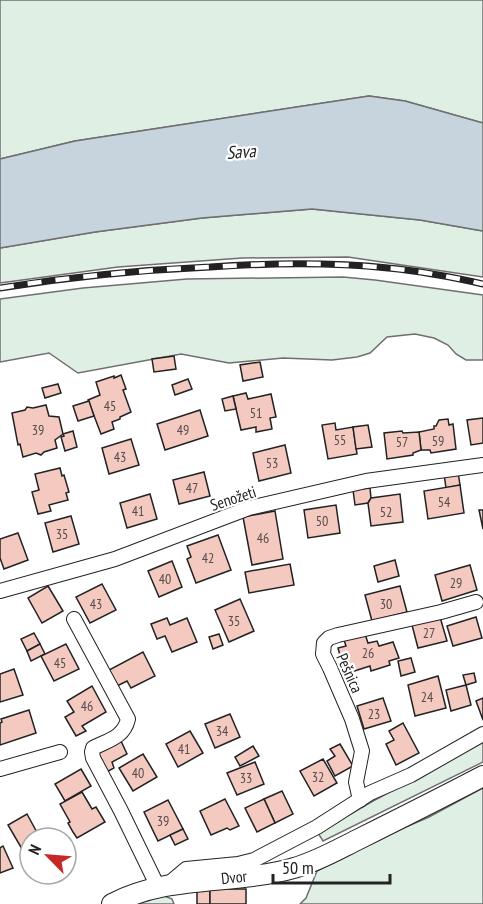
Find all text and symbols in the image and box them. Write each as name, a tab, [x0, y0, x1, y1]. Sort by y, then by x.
water label: Sava	[226, 139, 257, 164]
house number: 45	[104, 397, 116, 415]
house number: 51	[250, 404, 262, 422]
house number: 39	[32, 421, 44, 439]
house number: 49	[177, 421, 189, 439]
house number: 55	[334, 431, 346, 449]
house number: 59	[432, 432, 444, 450]
house number: 57	[396, 433, 408, 451]
house number: 43	[114, 448, 126, 466]
house number: 53	[266, 454, 278, 472]
house number: 47	[186, 479, 198, 497]
street label: Senožeti	[207, 481, 259, 515]
house number: 54	[438, 493, 451, 511]
house number: 41	[132, 502, 144, 520]
house number: 52	[380, 503, 392, 521]
house number: 50	[316, 512, 328, 530]
house number: 35	[56, 525, 68, 543]
house number: 46	[257, 529, 269, 547]
house number: 42	[202, 549, 214, 567]
house number: 40	[159, 570, 171, 588]
house number: 29	[450, 574, 462, 592]
house number: 43	[90, 595, 102, 613]
house number: 30	[380, 595, 392, 613]
house number: 35	[228, 612, 240, 630]
house number: 27	[423, 624, 435, 642]
house number: 26	[362, 644, 374, 662]
street label: Pešnica	[332, 650, 368, 696]
house number: 45	[54, 654, 66, 672]
house number: 24	[421, 688, 434, 706]
house number: 46	[81, 697, 93, 715]
house number: 23	[368, 705, 380, 723]
house number: 34	[216, 722, 229, 740]
house number: 41	[178, 740, 190, 758]
house number: 40	[132, 764, 144, 782]
house number: 32	[312, 768, 324, 786]
house number: 33	[240, 769, 252, 787]
house number: 39	[157, 812, 169, 830]
north arrow	[18, 826, 78, 886]
text: N	[24, 842, 45, 858]
scale bar	[273, 847, 390, 885]
text: 50 m	[282, 856, 314, 879]
street label: Dvor	[220, 866, 248, 888]

